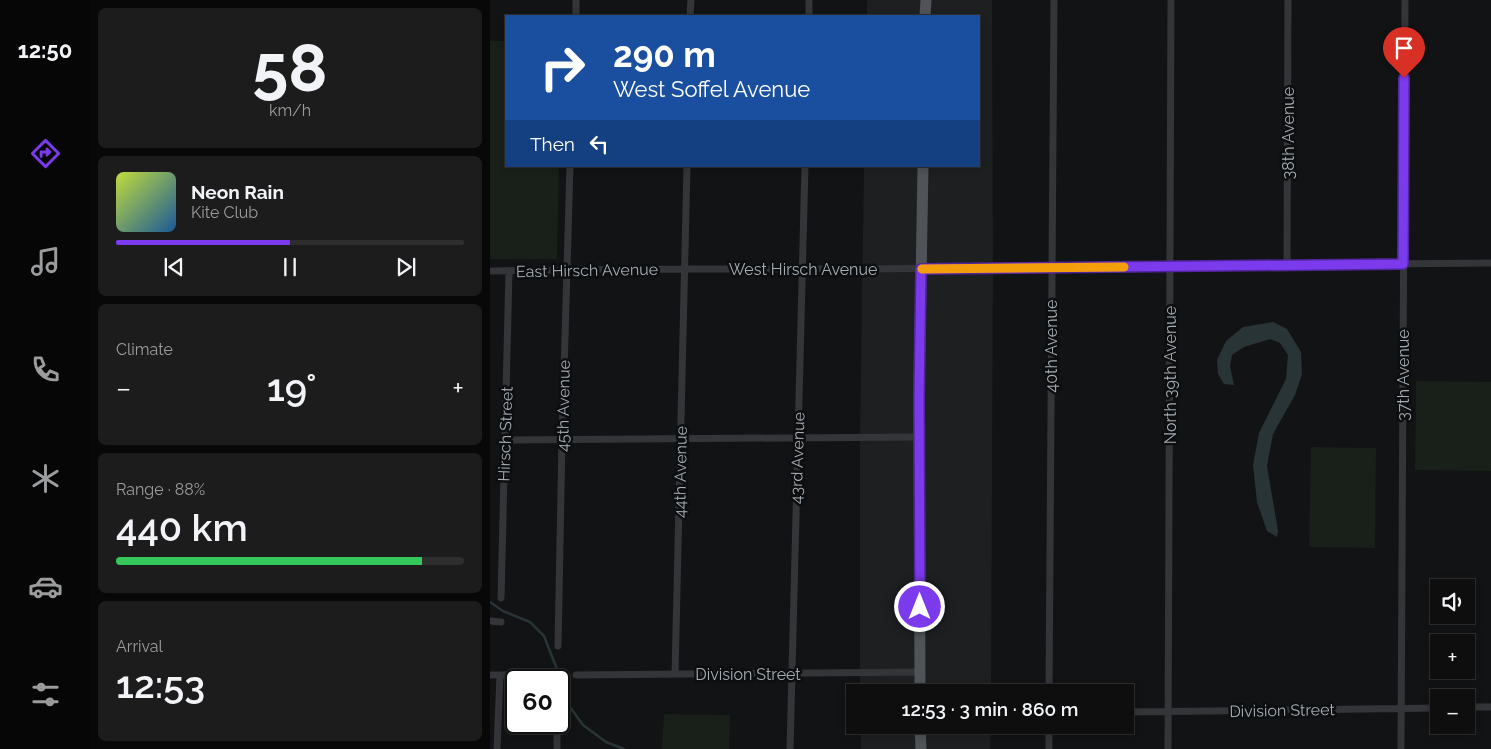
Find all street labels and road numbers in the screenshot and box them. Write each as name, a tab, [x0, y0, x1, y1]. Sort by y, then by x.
street label: 38th Avenue	[1279, 87, 1298, 179]
street label: East Hirsch Avenue	[516, 260, 658, 281]
street label: West Hirsch Avenue	[729, 260, 877, 279]
street label: 40th Avenue	[1042, 300, 1061, 392]
street label: North 39th Avenue	[1161, 306, 1180, 444]
street label: 37th Avenue	[1394, 329, 1413, 421]
street label: 45th Avenue	[553, 360, 574, 452]
street label: Hirsch Street	[494, 385, 517, 482]
street label: 43rd Avenue	[786, 412, 809, 505]
street label: 44th Avenue	[670, 426, 691, 518]
street label: Division Street	[695, 665, 801, 684]
street label: Division Street	[1229, 700, 1336, 721]

